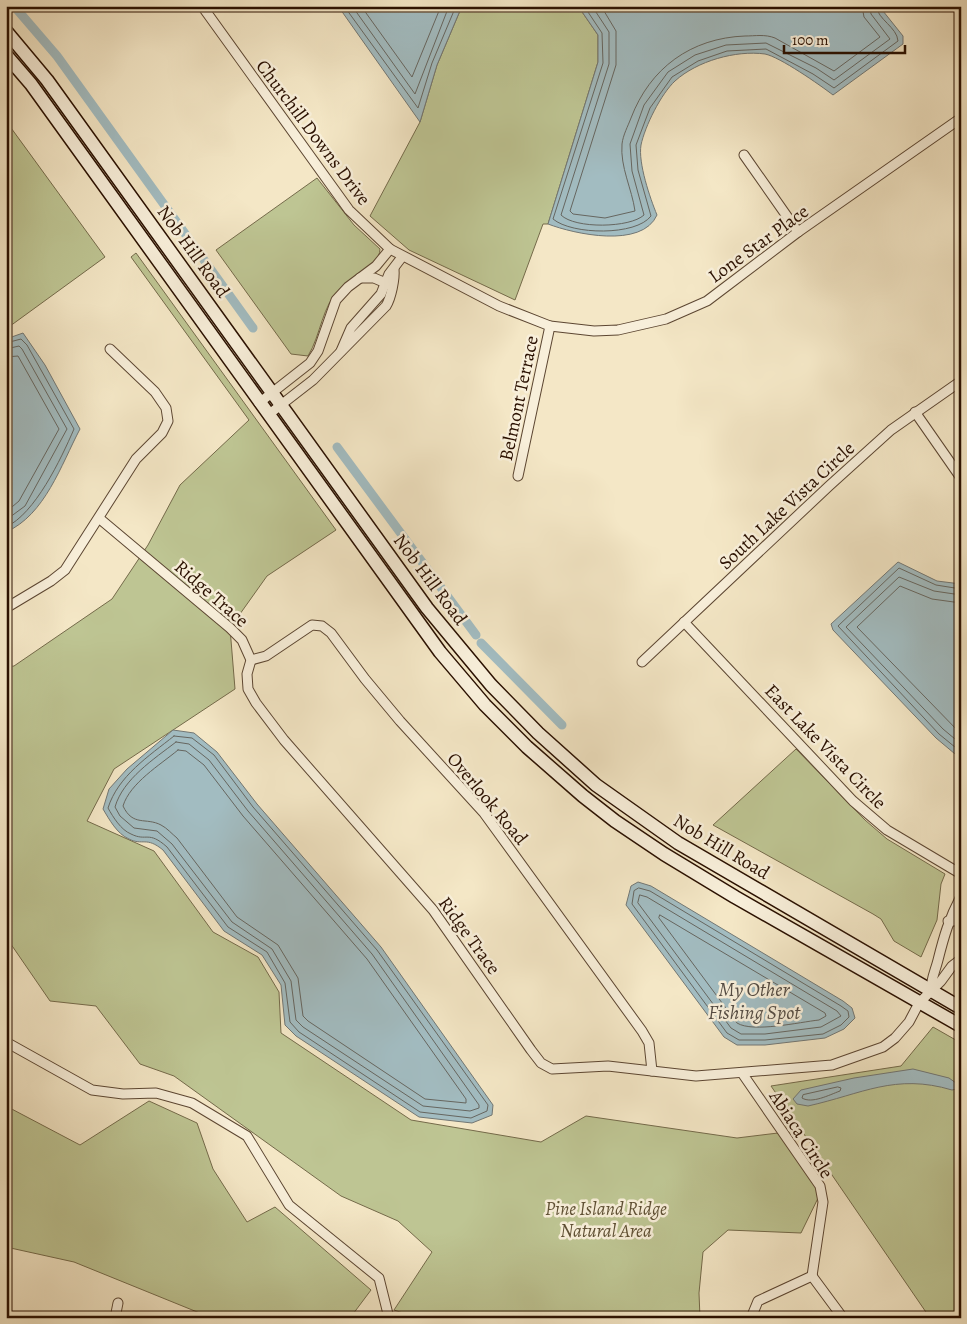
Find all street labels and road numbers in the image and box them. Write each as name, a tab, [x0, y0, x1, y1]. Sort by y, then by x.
street label: Churchill Downs Drive	[250, 54, 377, 211]
street label: Lone Star Place	[703, 199, 814, 289]
street label: Nob Hill Road	[151, 200, 236, 304]
street label: Belmont Terrace	[493, 333, 545, 463]
street label: South Lake Vista Circle	[713, 436, 860, 576]
street label: Nob Hill Road	[387, 529, 474, 631]
street label: Ridge Trace	[169, 554, 254, 633]
street label: East Lake Vista Circle	[759, 678, 892, 815]
street label: Overlook Road	[441, 747, 534, 851]
street label: Nob Hill Road	[668, 808, 775, 886]
street label: Ridge Trace	[432, 891, 506, 980]
street label: Abiaca Circle	[762, 1085, 839, 1184]

